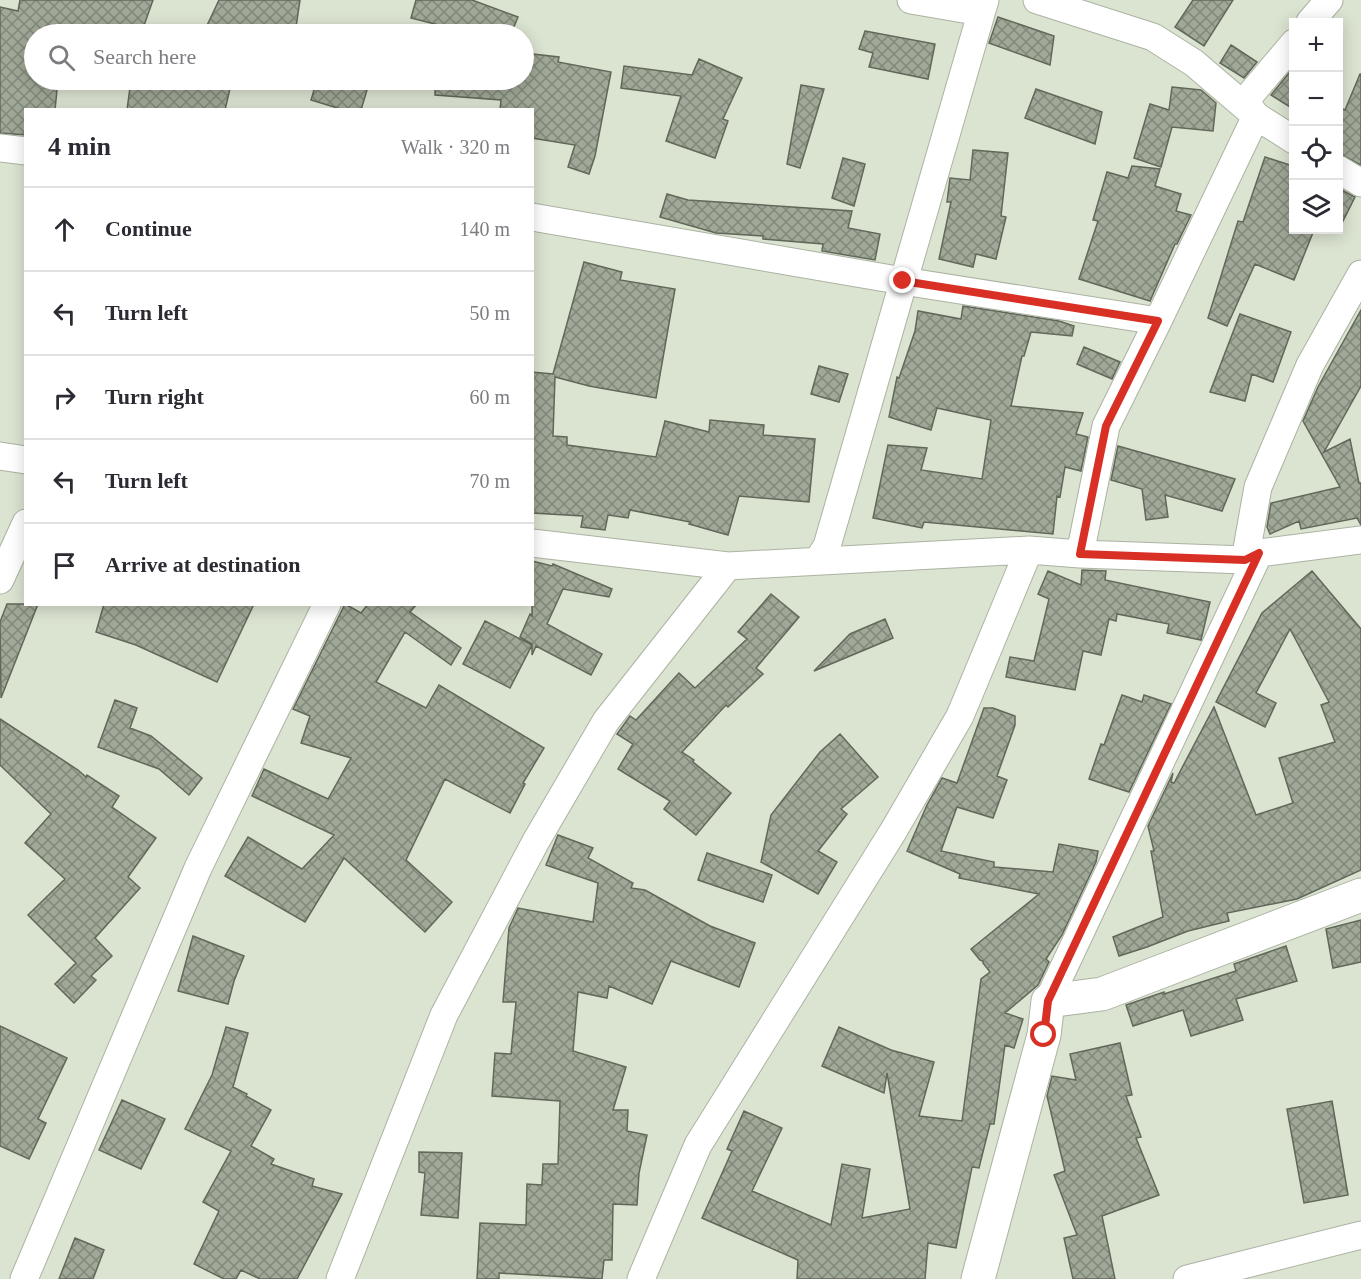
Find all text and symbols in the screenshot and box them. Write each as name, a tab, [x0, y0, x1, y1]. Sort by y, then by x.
map controls	[1289, 18, 1343, 234]
button: +	[1289, 18, 1343, 72]
search box	[24, 24, 534, 90]
icon: search	[45, 41, 78, 74]
text: Search here	[93, 44, 196, 69]
button: −	[1289, 72, 1343, 126]
button: locate	[1289, 126, 1343, 180]
text: 4 min	[48, 132, 111, 161]
text: Walk · 320 m	[401, 136, 510, 158]
button: layers	[1289, 180, 1343, 234]
icon: ahead	[48, 213, 81, 246]
text: Continue	[105, 216, 192, 241]
text: 140 m	[459, 218, 510, 240]
route end	[889, 267, 915, 293]
icon: left	[48, 297, 81, 330]
text: Turn left	[105, 300, 188, 325]
text: 50 m	[469, 302, 510, 324]
icon: right	[48, 381, 81, 414]
text: Turn right	[105, 384, 204, 409]
text: 60 m	[469, 386, 510, 408]
icon: left	[48, 465, 81, 498]
text: Turn left	[105, 468, 188, 493]
text: 70 m	[469, 470, 510, 492]
icon: arrive	[48, 549, 81, 582]
text: Arrive at destination	[105, 552, 301, 577]
route start	[1030, 1021, 1056, 1047]

